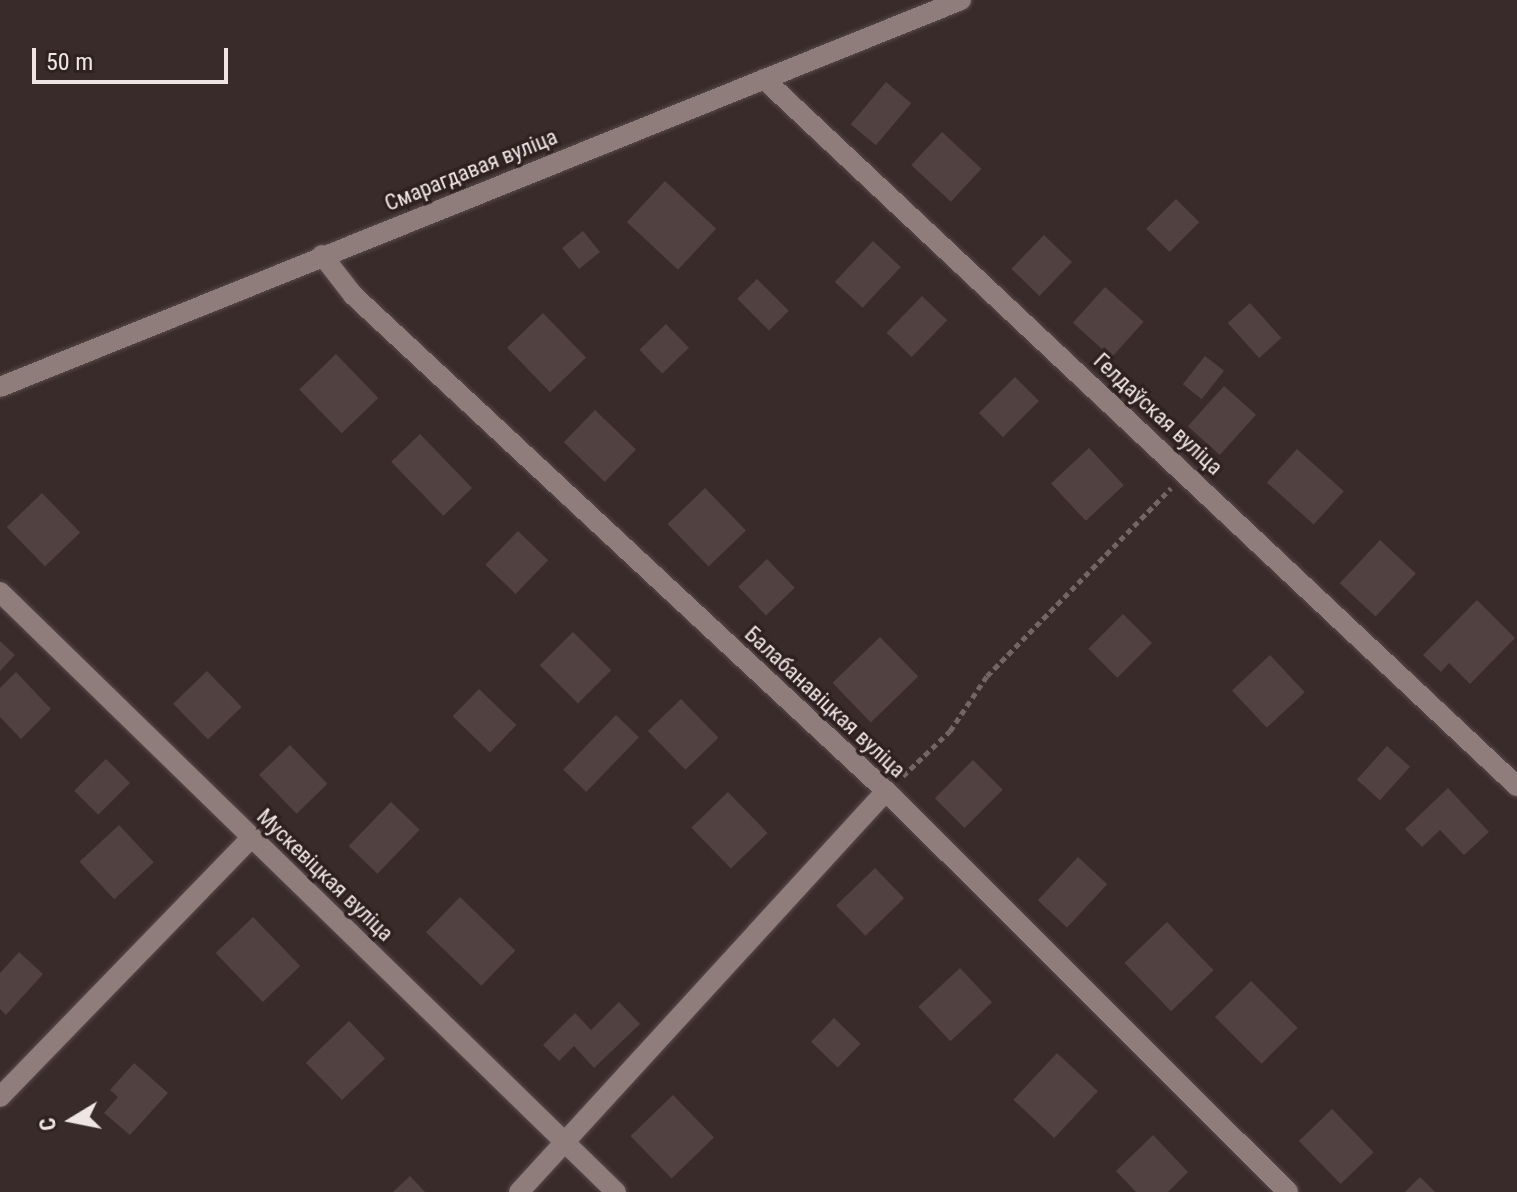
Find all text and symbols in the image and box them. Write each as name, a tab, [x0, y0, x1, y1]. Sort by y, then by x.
scale bar	[36, 32, 232, 82]
text: 50 m	[46, 48, 93, 76]
street label: Смарагдавая вуліца	[381, 123, 561, 217]
street label: Гелдаўская вуліца	[1088, 348, 1228, 480]
street label: Балабанавіцкая вуліца	[739, 621, 911, 783]
street label: Мускевіцкая вуліца	[251, 803, 399, 947]
north arrow	[32, 1080, 112, 1160]
text: С	[34, 1116, 61, 1133]

